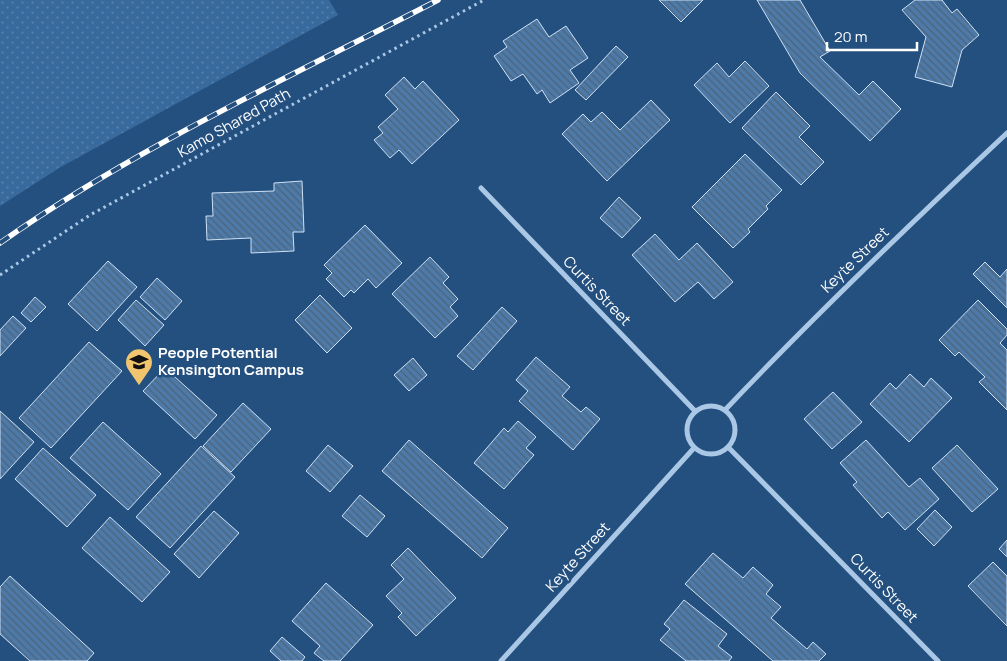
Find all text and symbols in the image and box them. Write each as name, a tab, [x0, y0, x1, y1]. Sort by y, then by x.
scale bar	[827, 20, 917, 52]
text: 20 m	[834, 26, 867, 47]
street label: Kamo Shared Path	[174, 83, 294, 162]
street label: Keyte Street	[816, 222, 893, 297]
street label: Curtis Street	[559, 251, 636, 330]
place label: People Potential Kensington Campus	[158, 342, 304, 380]
school or university icon: People Potential Kensington Campus	[124, 347, 154, 386]
street label: Keyte Street	[541, 517, 615, 596]
street label: Curtis Street	[846, 548, 923, 627]

